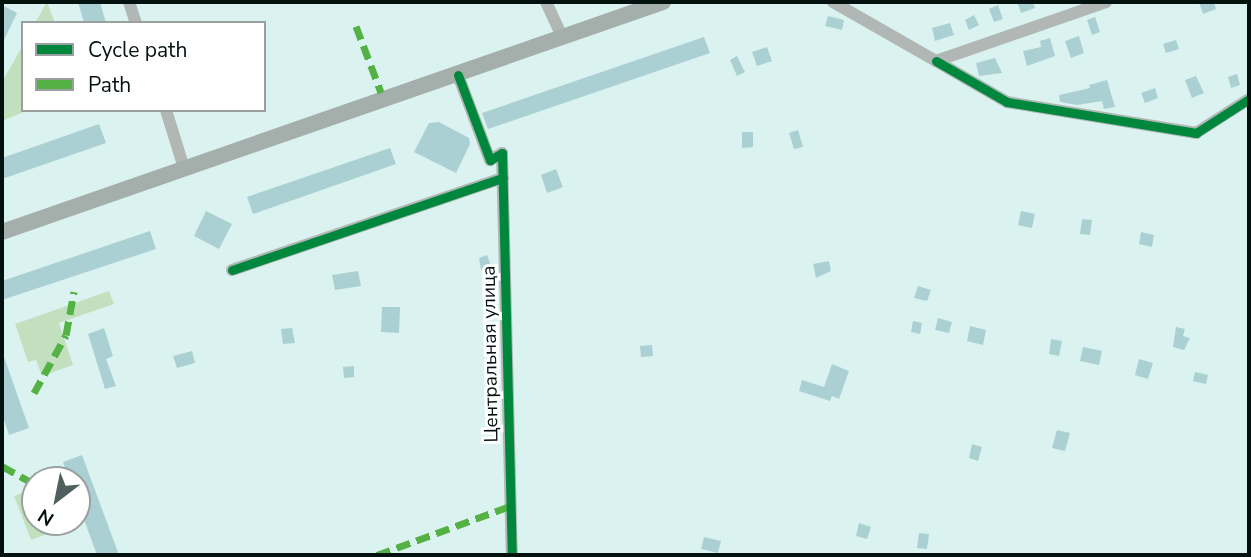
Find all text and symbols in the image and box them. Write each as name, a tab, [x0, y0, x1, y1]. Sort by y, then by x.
legend	[21, 21, 266, 112]
text: Cycle path	[88, 36, 187, 64]
text: Path	[88, 71, 131, 99]
street label: Центральная улица	[478, 265, 504, 443]
north arrow	[21, 466, 91, 536]
text: N	[33, 502, 59, 532]

